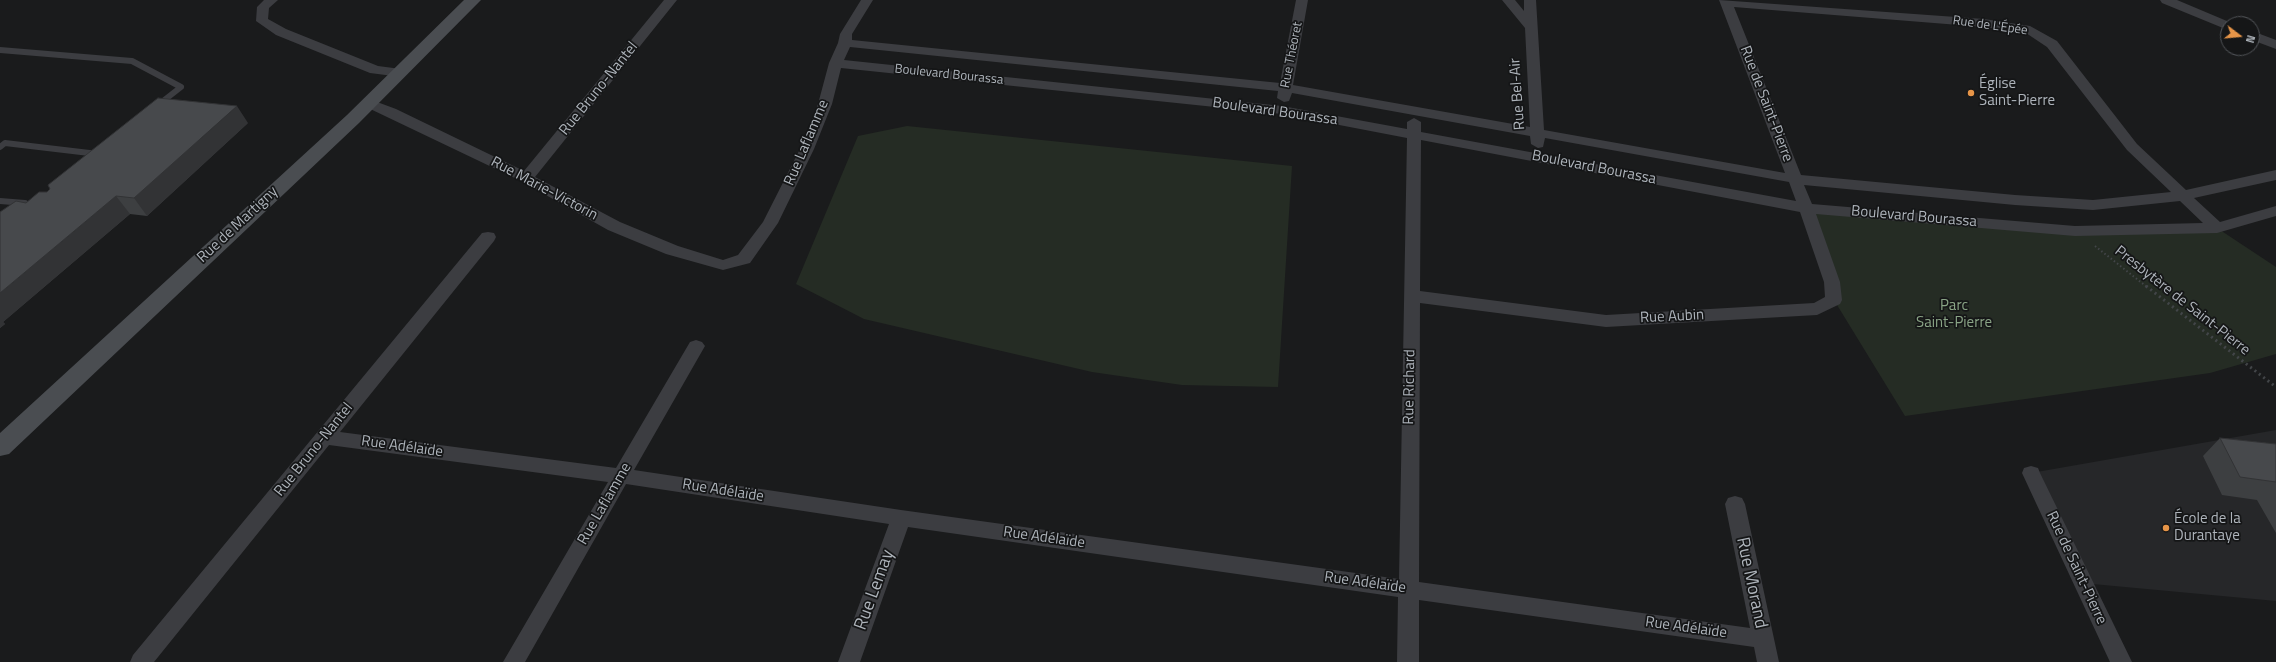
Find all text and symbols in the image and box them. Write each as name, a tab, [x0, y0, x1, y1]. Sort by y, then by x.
street label: Rue de L'Épée	[1952, 13, 2028, 39]
north arrow	[2220, 16, 2260, 56]
street label: Rue Théoret	[1278, 21, 1306, 89]
text: N	[2242, 33, 2259, 45]
street label: Rue Bruno-Nantel	[556, 39, 642, 139]
street label: Rue de Saint-Pierre	[1736, 43, 1796, 165]
street label: Rue Bel-Air	[1507, 57, 1529, 131]
street label: Boulevard Bourassa	[894, 62, 1004, 88]
place label: Église Saint-Pierre	[1979, 75, 2055, 110]
marker: Église Saint-Pierre	[1966, 88, 1976, 98]
street label: Boulevard Bourassa	[1211, 94, 1339, 130]
street label: Rue Laflamme	[781, 97, 833, 189]
street label: Boulevard Bourassa	[1530, 147, 1658, 189]
street label: Rue Marie-Victorin	[487, 153, 601, 225]
street label: Rue de Martigny	[194, 183, 282, 267]
street label: Boulevard Bourassa	[1850, 203, 1978, 231]
street label: Presbytère de Saint-Pierre	[2111, 242, 2253, 360]
park label: Parc Saint-Pierre	[1916, 297, 1992, 332]
street label: Rue Aubin	[1639, 306, 1705, 328]
street label: Rue Richard	[1400, 349, 1420, 425]
street label: Rue Bruno-Nantel	[271, 400, 357, 500]
street label: Rue Adélaïde	[360, 432, 444, 462]
street label: Rue Laflamme	[574, 460, 636, 548]
street label: Rue Adélaïde	[681, 476, 765, 506]
street label: Rue de Saint-Pierre	[2042, 509, 2110, 627]
place label: École de la Durantaye	[2174, 510, 2241, 545]
street label: Rue Adélaïde	[1002, 523, 1086, 553]
marker: École de la Durantaye	[2161, 523, 2171, 533]
street label: Rue Morand	[1731, 535, 1771, 631]
street label: Rue Lemay	[850, 547, 900, 633]
street label: Rue Adélaïde	[1323, 568, 1407, 598]
street label: Rue Adélaïde	[1644, 613, 1728, 643]

